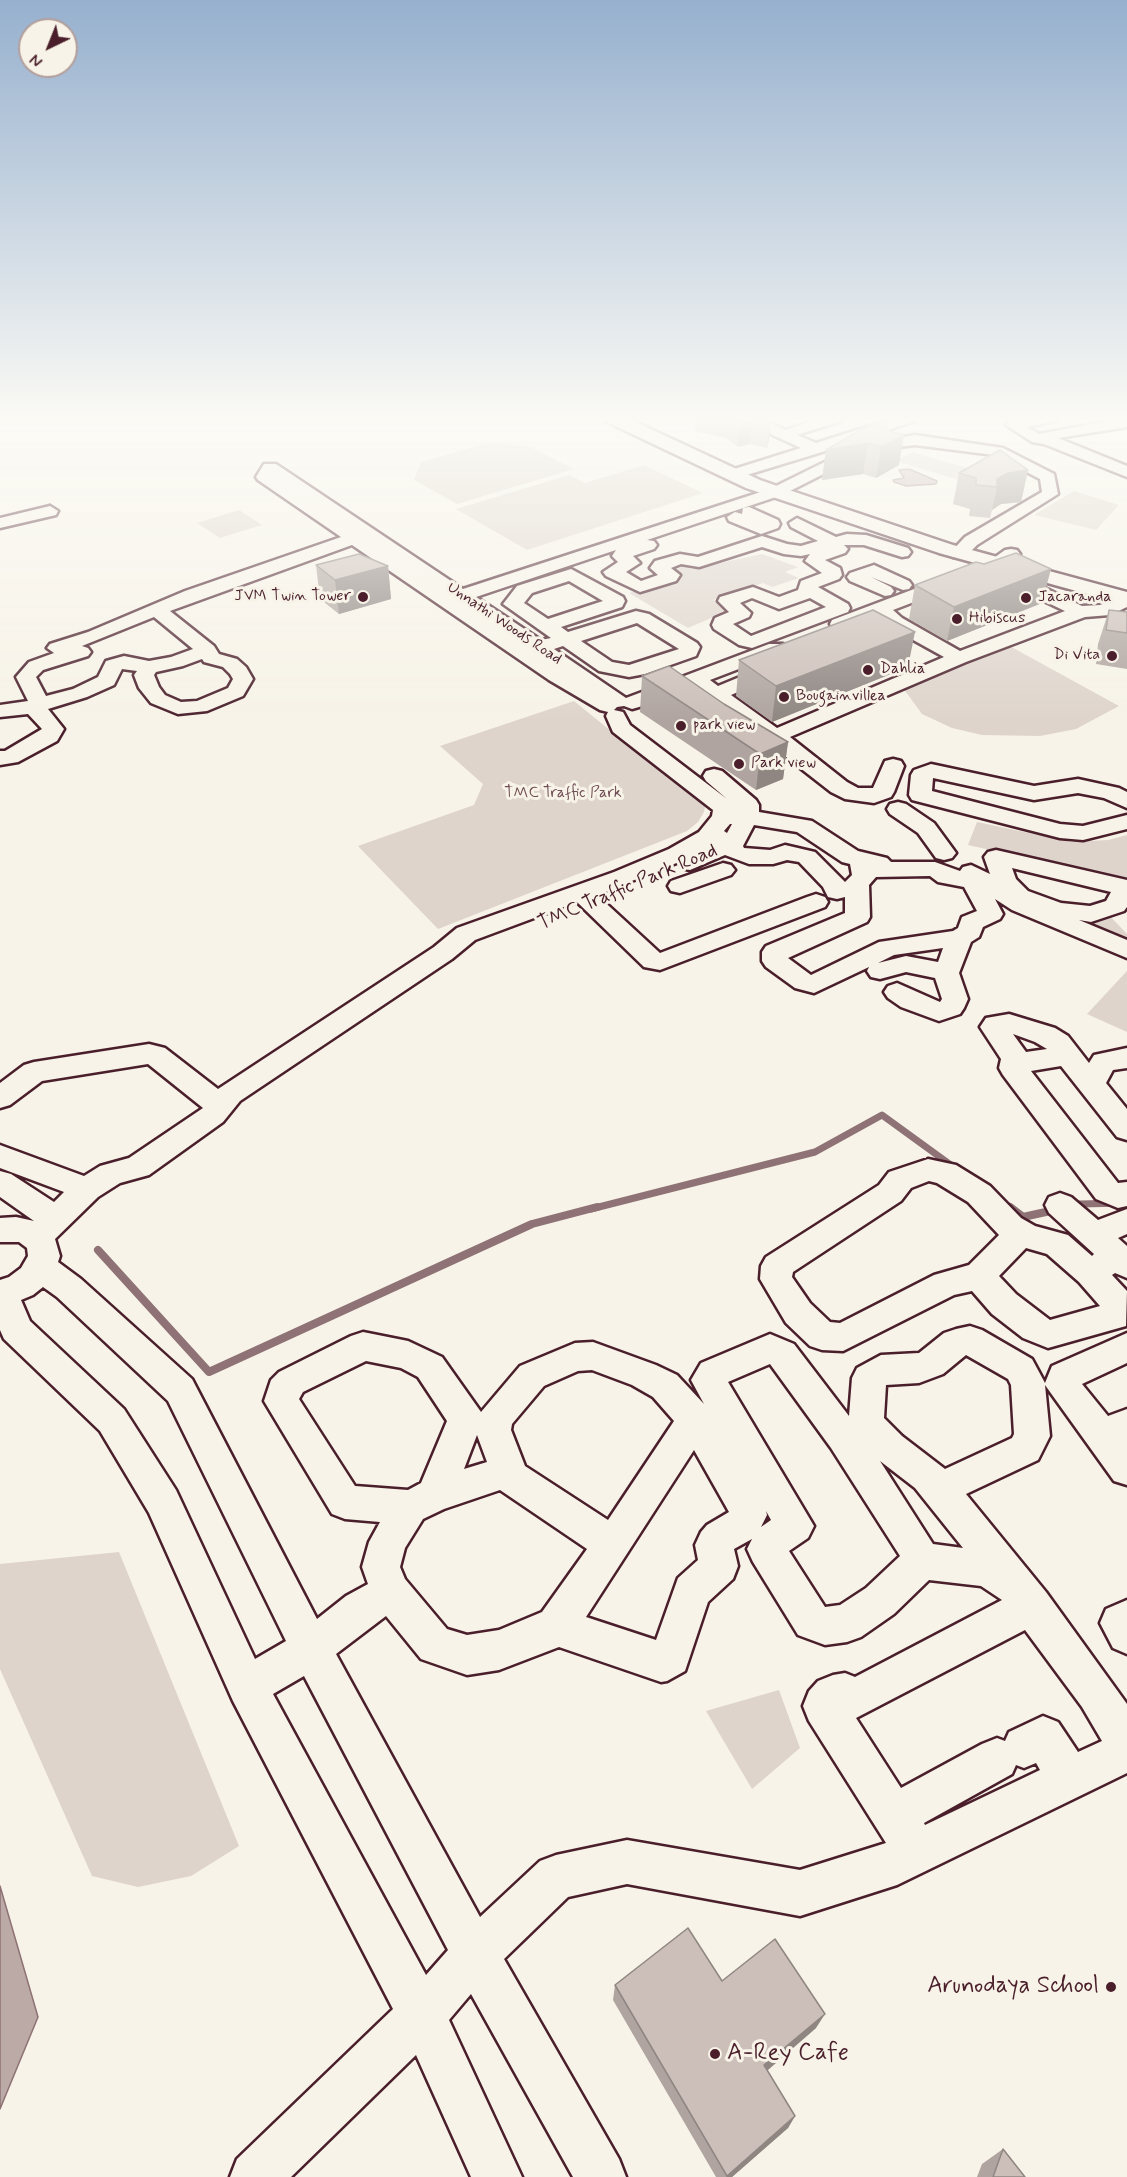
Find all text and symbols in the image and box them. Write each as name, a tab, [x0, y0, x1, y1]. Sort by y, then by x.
north arrow	[18, 18, 78, 78]
text: N	[26, 49, 48, 71]
street label: Unnathi Woods Road	[443, 578, 565, 670]
place label: JVM Twin Tower	[234, 587, 351, 607]
place label: Jacaranda	[1038, 588, 1112, 608]
marker: JVM Twin Tower	[356, 590, 370, 604]
marker: Jacaranda	[1019, 591, 1033, 605]
place label: Hibiscus	[969, 609, 1025, 629]
marker: Hibiscus	[950, 612, 964, 626]
place label: Di Vita	[1054, 646, 1100, 666]
marker: Di Vita	[1105, 649, 1119, 663]
place label: Dahlia	[880, 660, 925, 680]
marker: Dahlia	[861, 663, 875, 677]
place label: Bougainvillea	[796, 687, 886, 707]
marker: Bougainvillea	[777, 690, 791, 704]
place label: park view	[693, 716, 755, 736]
marker: park view	[674, 719, 688, 733]
place label: Park view	[751, 754, 816, 774]
marker: Park view	[732, 757, 746, 771]
park label: TMC Traffic Park	[504, 784, 622, 804]
street label: TMC Traffic Park Road	[535, 839, 721, 937]
place label: Arunodaya School	[927, 1973, 1099, 2001]
marker: Arunodaya School	[1104, 1980, 1118, 1994]
place label: A-Rey Cafe	[727, 2040, 849, 2068]
marker: A-Rey Cafe	[708, 2047, 722, 2061]

